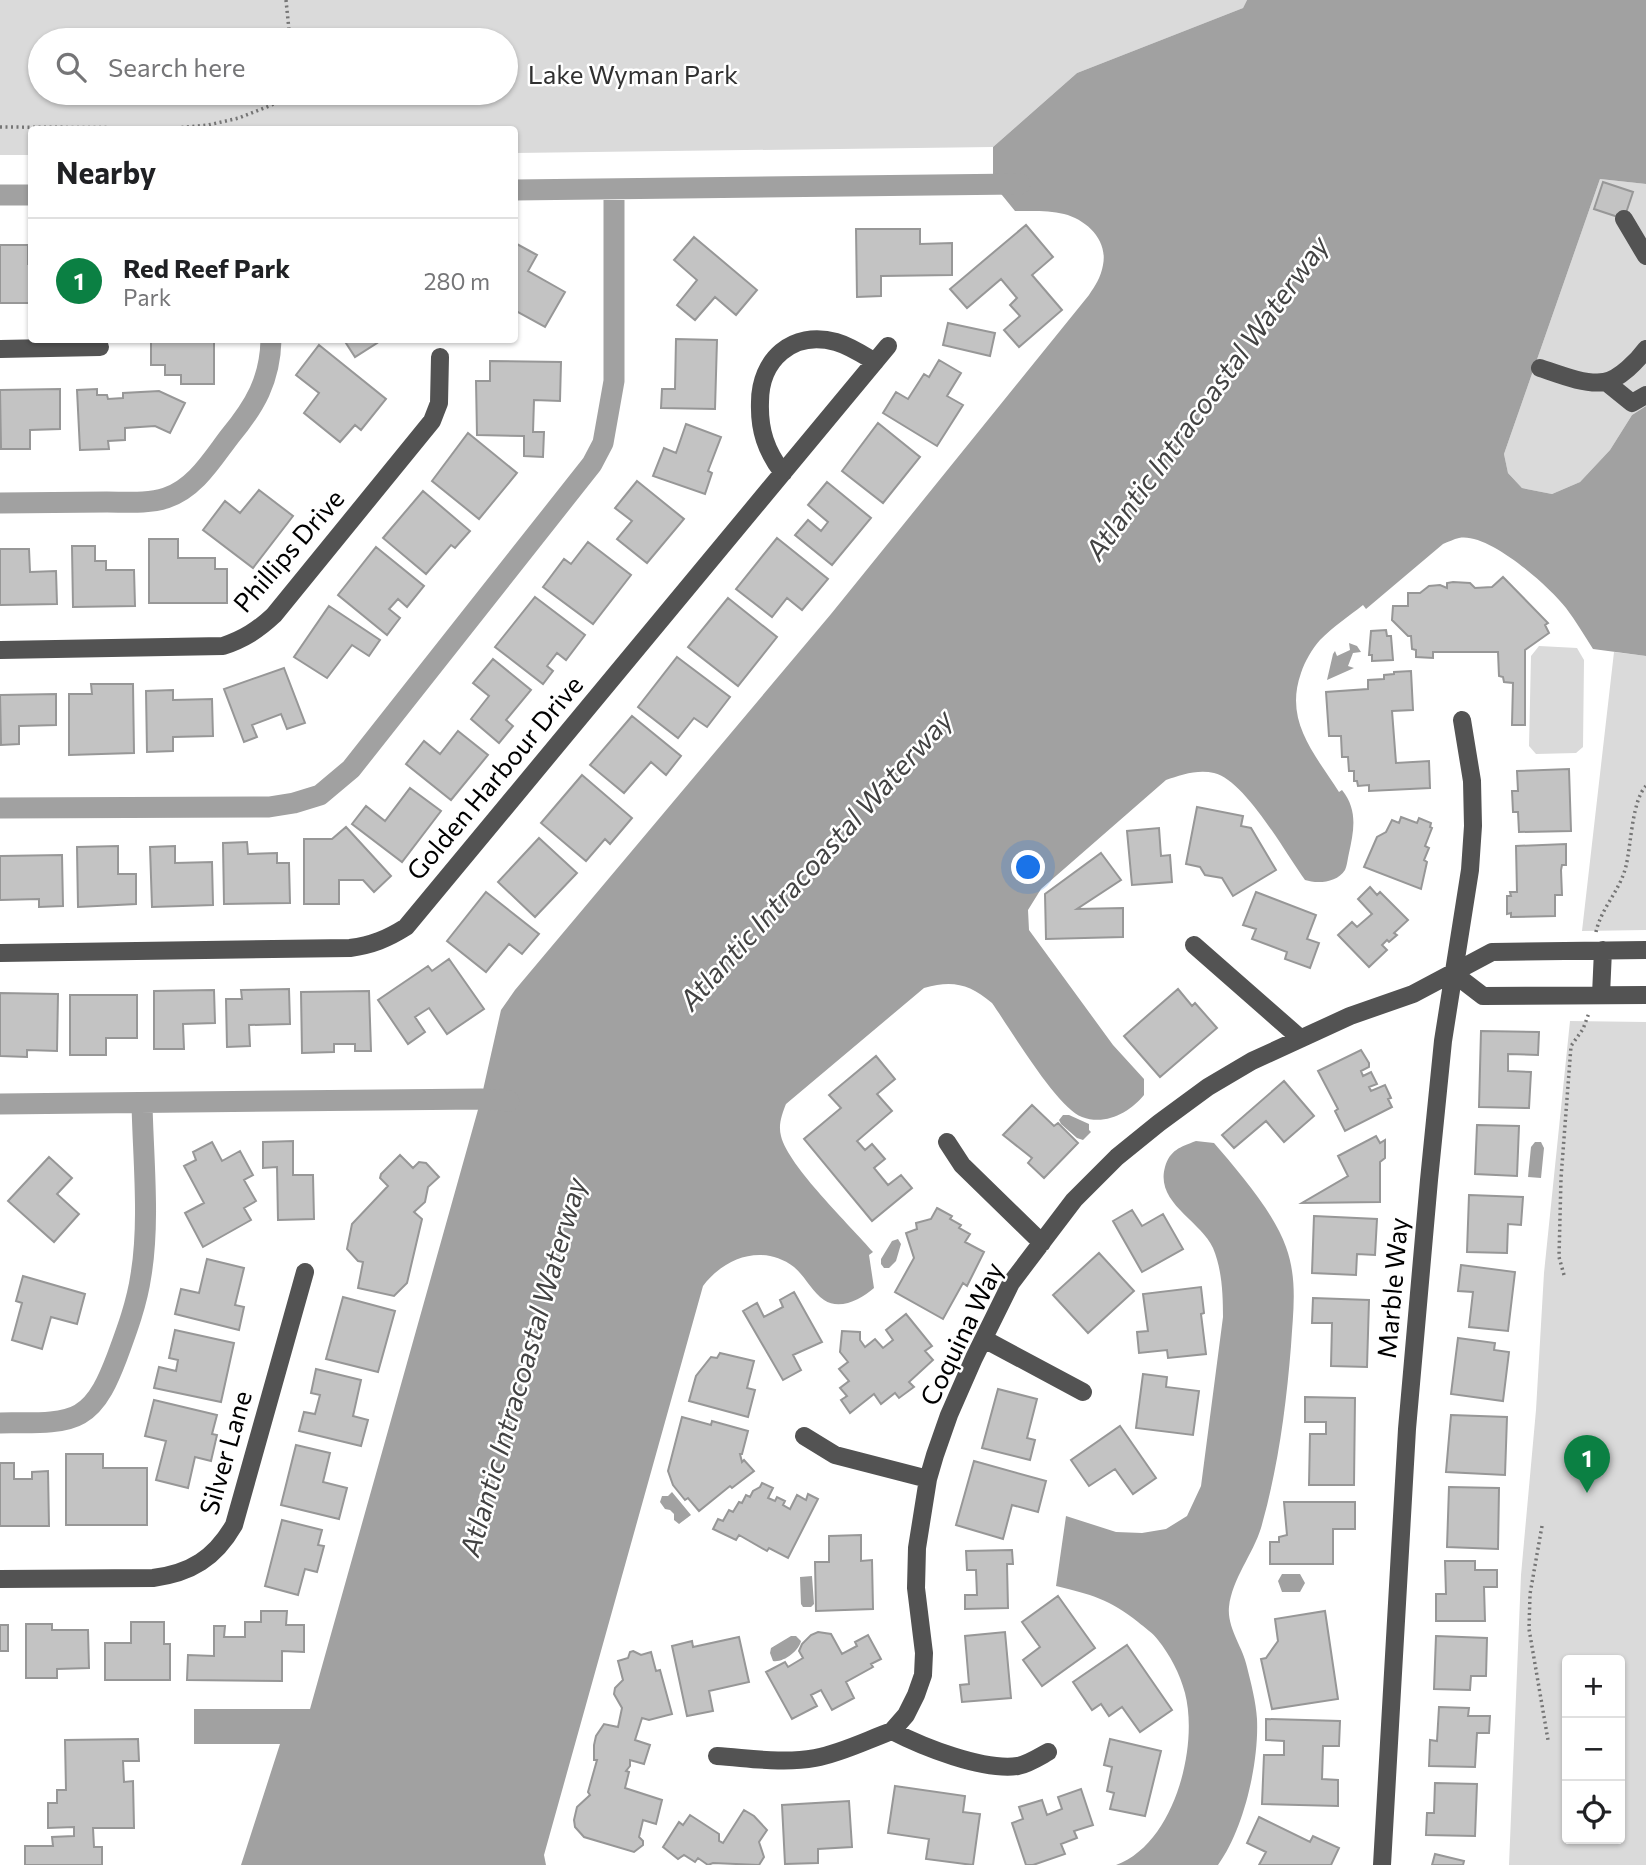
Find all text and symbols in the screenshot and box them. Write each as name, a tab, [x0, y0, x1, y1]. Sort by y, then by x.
search box	[28, 28, 518, 105]
icon: search	[52, 48, 90, 86]
text: Search here	[108, 51, 246, 82]
park label: Lake Wyman Park	[528, 58, 738, 89]
text: Nearby	[56, 153, 156, 190]
water label: Atlantic Intracoastal Waterway	[1077, 228, 1336, 567]
text: Red Reef Park	[123, 252, 290, 283]
text: 1	[74, 267, 84, 295]
text: 280 m	[424, 267, 490, 295]
text: Park	[123, 283, 171, 311]
street label: Phillips Drive	[226, 482, 350, 618]
street label: Golden Harbour Drive	[399, 669, 588, 885]
water label: Atlantic Intracoastal Waterway	[671, 701, 960, 1017]
your location	[1011, 850, 1045, 884]
water label: Atlantic Intracoastal Waterway	[451, 1172, 593, 1561]
street label: Marble Way	[1370, 1216, 1413, 1360]
street label: Coquina Way	[913, 1257, 1009, 1410]
street label: Silver Lane	[192, 1387, 257, 1518]
pin: 1	[1564, 1435, 1610, 1493]
map controls	[1562, 1655, 1625, 1844]
button: +	[1562, 1655, 1625, 1718]
button: −	[1562, 1718, 1625, 1781]
button: locate	[1562, 1781, 1625, 1844]

